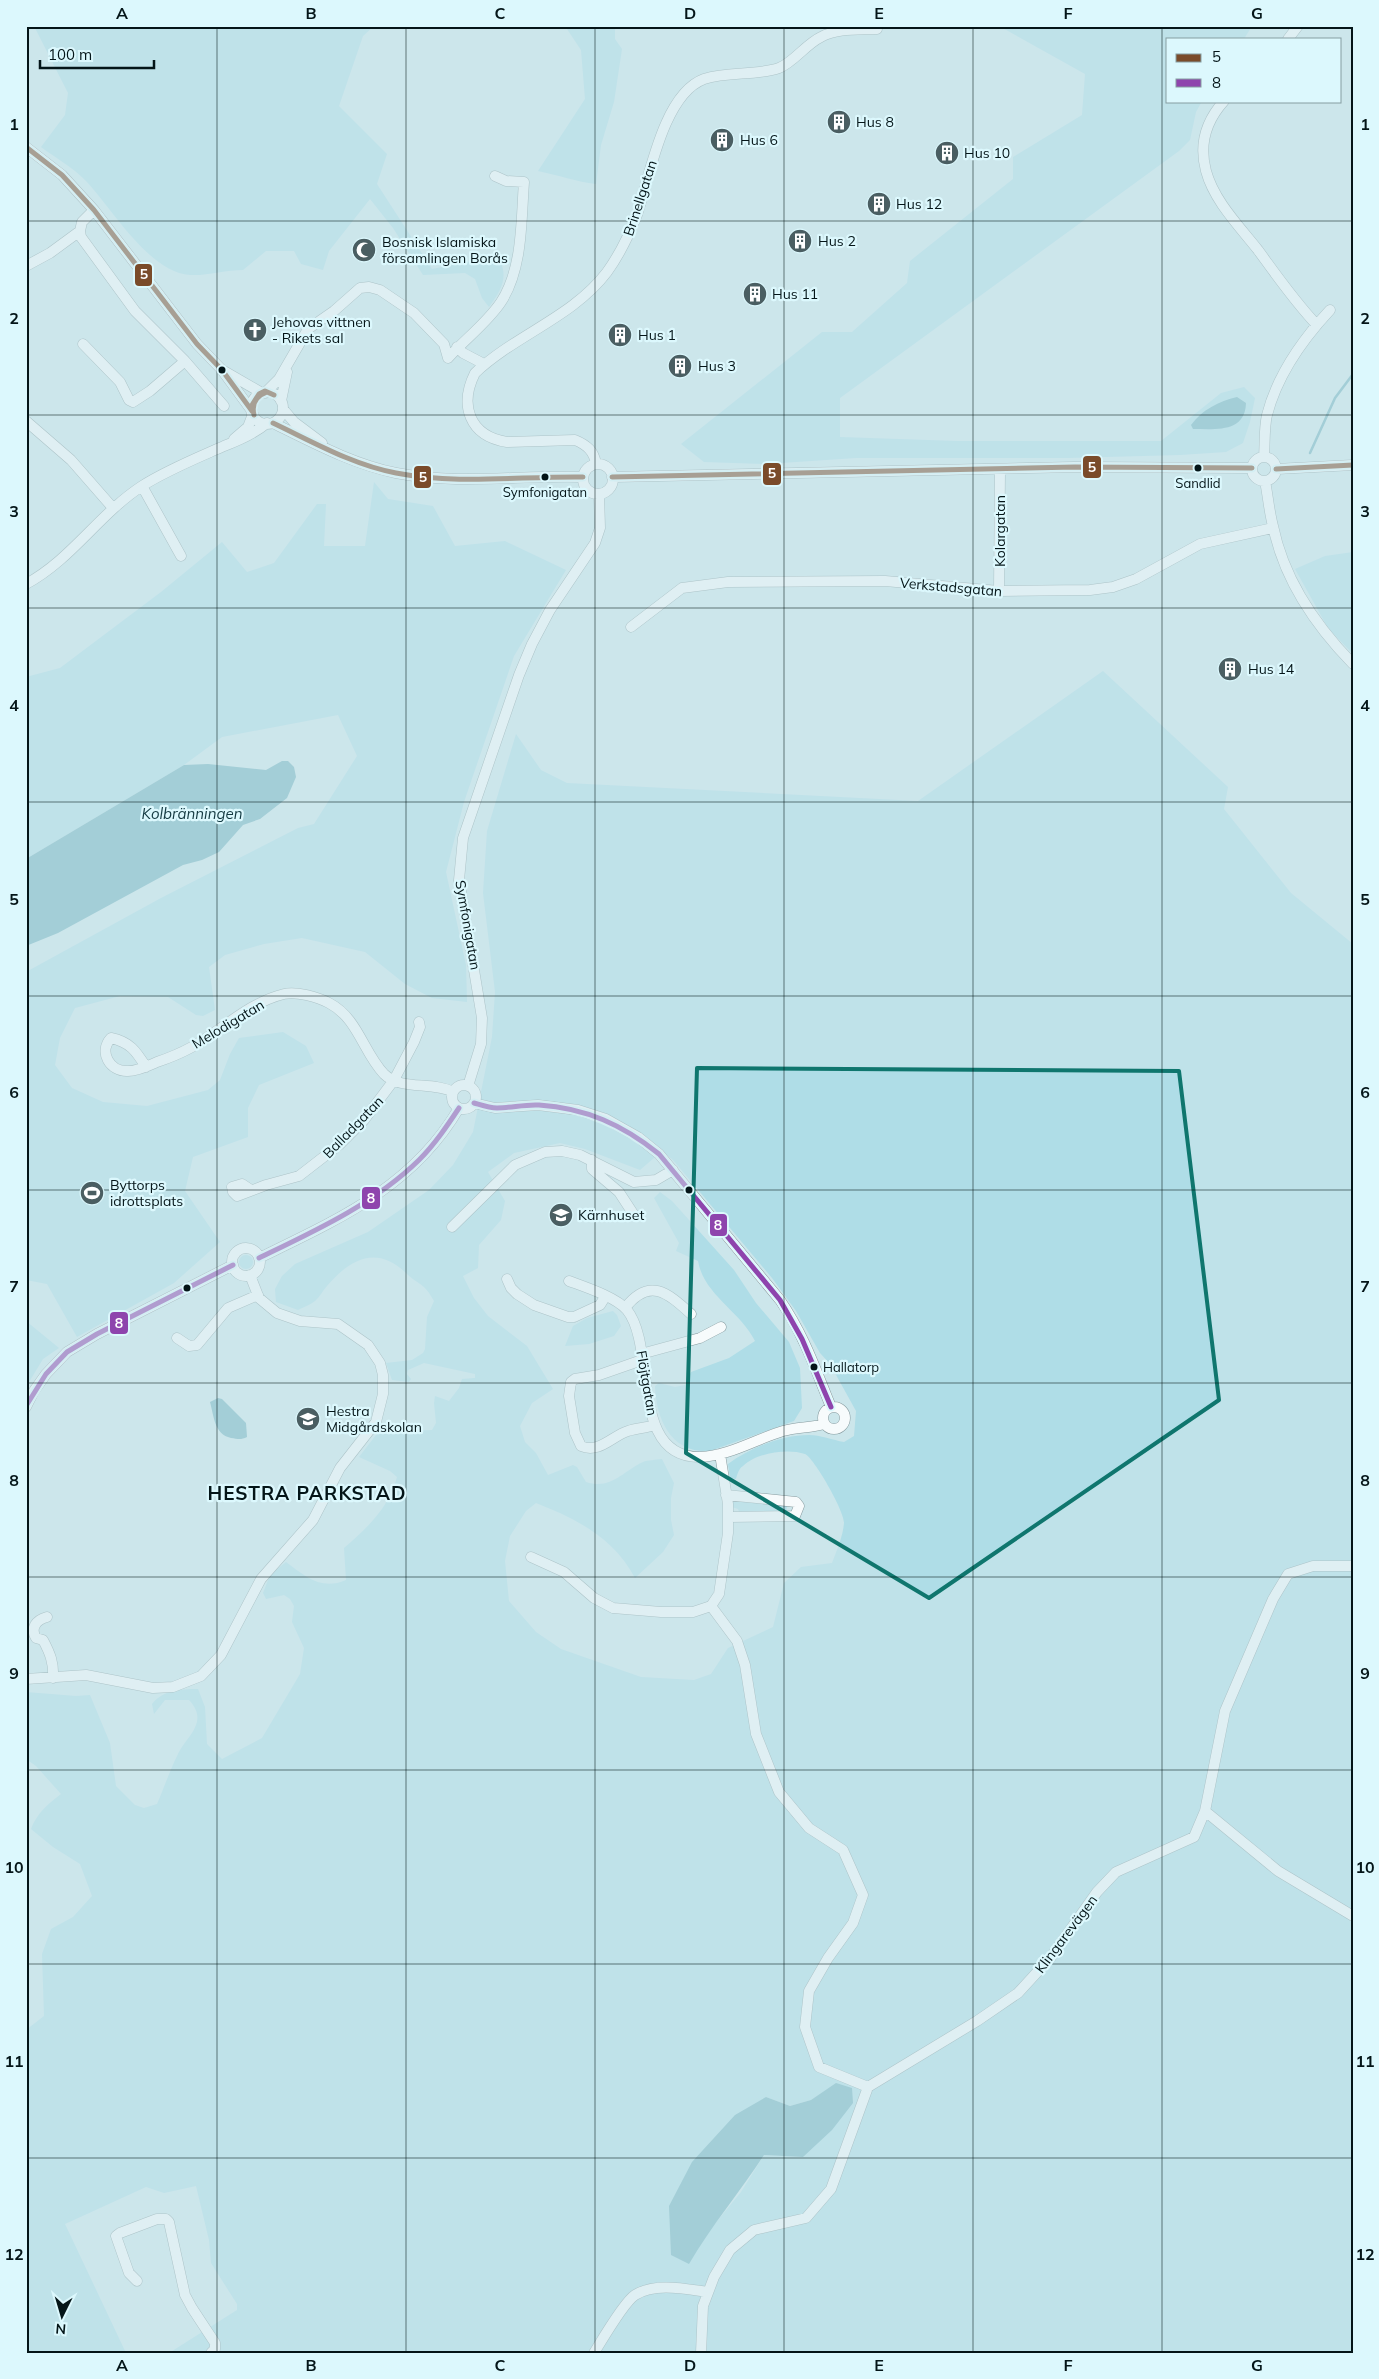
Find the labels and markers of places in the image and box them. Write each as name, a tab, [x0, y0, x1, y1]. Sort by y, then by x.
building icon: Hus 8	[826, 109, 852, 135]
place label: Hus 8	[856, 113, 894, 131]
building icon: Hus 6	[709, 127, 735, 153]
place label: Hus 6	[740, 131, 778, 149]
building icon: Hus 10	[934, 140, 960, 166]
place label: Hus 10	[964, 144, 1010, 162]
building icon: Hus 12	[866, 191, 892, 217]
place label: Hus 12	[896, 195, 942, 213]
building icon: Hus 2	[787, 228, 813, 254]
place label: Hus 2	[818, 232, 856, 250]
place label: Bosnisk Islamiska församlingen Borås	[382, 233, 508, 267]
mosque icon: Bosnisk Islamiska församlingen Borås	[351, 237, 377, 263]
building icon: Hus 11	[742, 281, 768, 307]
place label: Hus 11	[772, 285, 818, 303]
place label: Jehovas vittnen - Rikets sal	[272, 313, 371, 347]
church icon: Jehovas vittnen - Rikets sal	[242, 317, 268, 343]
building icon: Hus 1	[607, 322, 633, 348]
place label: Hus 1	[638, 326, 676, 344]
building icon: Hus 3	[667, 353, 693, 379]
place label: Hus 3	[698, 357, 736, 375]
unlabelled marker	[217, 365, 227, 375]
marker: Sandlid	[1193, 463, 1203, 473]
marker: Symfonigatan	[540, 472, 550, 482]
place label: Sandlid	[1175, 475, 1221, 491]
place label: Symfonigatan	[503, 484, 587, 500]
building icon: Hus 14	[1217, 656, 1243, 682]
place label: Hus 14	[1248, 660, 1295, 678]
place label: Byttorps idrottsplats	[110, 1176, 183, 1210]
sports icon: Byttorps idrottsplats	[79, 1180, 105, 1206]
unlabelled marker	[684, 1185, 694, 1195]
school or university icon: Kärnhuset	[548, 1202, 574, 1228]
place label: Kärnhuset	[578, 1206, 644, 1224]
unlabelled marker	[182, 1283, 192, 1293]
place label: Hallatorp	[823, 1359, 879, 1375]
marker: Hallatorp	[809, 1362, 819, 1372]
place label: Hestra Midgårdskolan	[326, 1402, 422, 1436]
school or university icon: Hestra Midgårdskolan	[295, 1406, 321, 1432]

